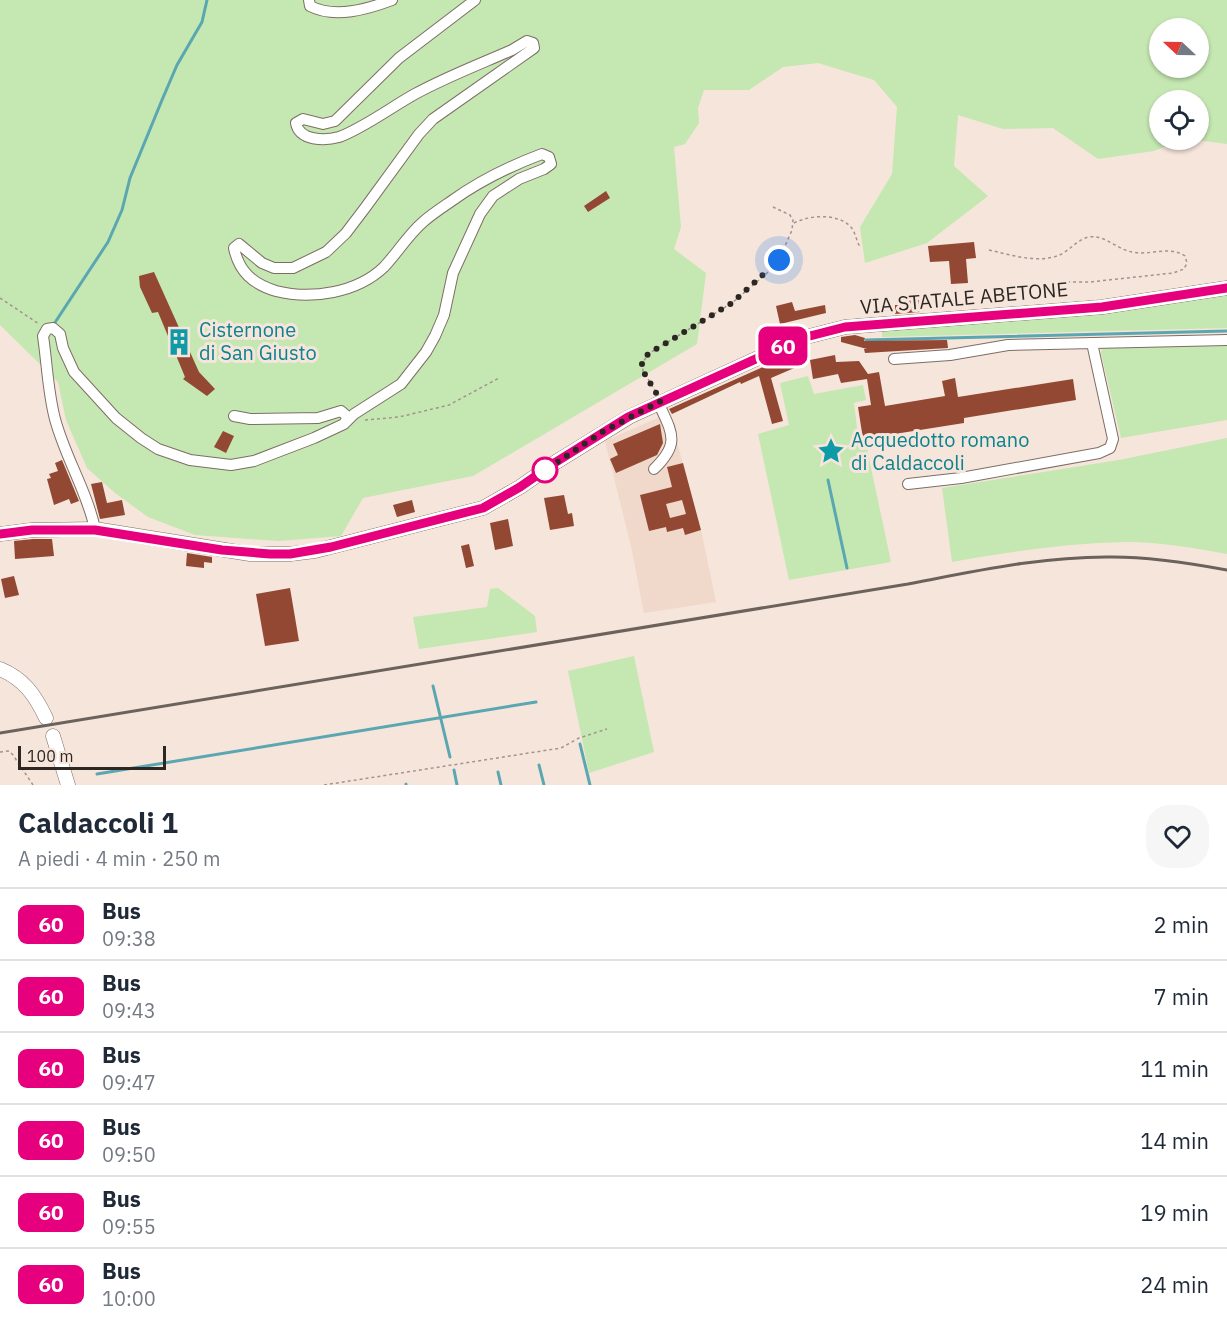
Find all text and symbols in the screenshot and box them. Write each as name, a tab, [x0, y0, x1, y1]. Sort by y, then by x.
north arrow	[1149, 18, 1209, 78]
map controls	[1149, 18, 1209, 150]
button: locate	[1149, 90, 1209, 150]
your location	[764, 245, 794, 275]
street label: VIA STATALE ABETONE	[859, 275, 1069, 320]
place label: Cisternone di San Giusto	[199, 316, 317, 366]
line badge: 60	[756, 326, 810, 366]
building icon: Cisternone di San Giusto	[164, 327, 194, 357]
text: 60	[770, 332, 796, 360]
place label: Acquedotto romano di Caldaccoli	[851, 426, 1029, 476]
place icon: Acquedotto romano di Caldaccoli	[816, 436, 846, 466]
unlabelled marker	[532, 457, 558, 483]
scale bar	[18, 743, 166, 770]
text: 100 m	[27, 746, 74, 766]
text: Caldaccoli 1	[18, 804, 178, 841]
button: heart	[1146, 805, 1209, 868]
text: A piedi · 4 min · 250 m	[18, 845, 220, 872]
text: Bus	[102, 896, 141, 925]
text: 60	[38, 910, 64, 938]
text: 2 min	[1153, 910, 1209, 939]
text: 09:38	[102, 925, 156, 952]
text: Bus	[102, 968, 141, 997]
text: 60	[38, 982, 64, 1010]
text: 7 min	[1153, 982, 1209, 1011]
text: 09:43	[102, 997, 156, 1024]
text: Bus	[102, 1040, 141, 1069]
text: 60	[38, 1054, 64, 1082]
text: 11 min	[1140, 1054, 1209, 1083]
text: 09:47	[102, 1069, 156, 1096]
text: Bus	[102, 1112, 141, 1141]
text: 60	[38, 1126, 64, 1154]
text: 14 min	[1140, 1126, 1209, 1155]
text: 09:50	[102, 1141, 156, 1168]
text: Bus	[102, 1184, 141, 1213]
text: 60	[38, 1198, 64, 1226]
text: 19 min	[1140, 1198, 1209, 1227]
text: 09:55	[102, 1213, 156, 1240]
text: Bus	[102, 1256, 141, 1285]
text: 60	[38, 1270, 64, 1298]
text: 24 min	[1140, 1270, 1209, 1299]
text: 10:00	[102, 1285, 156, 1312]

